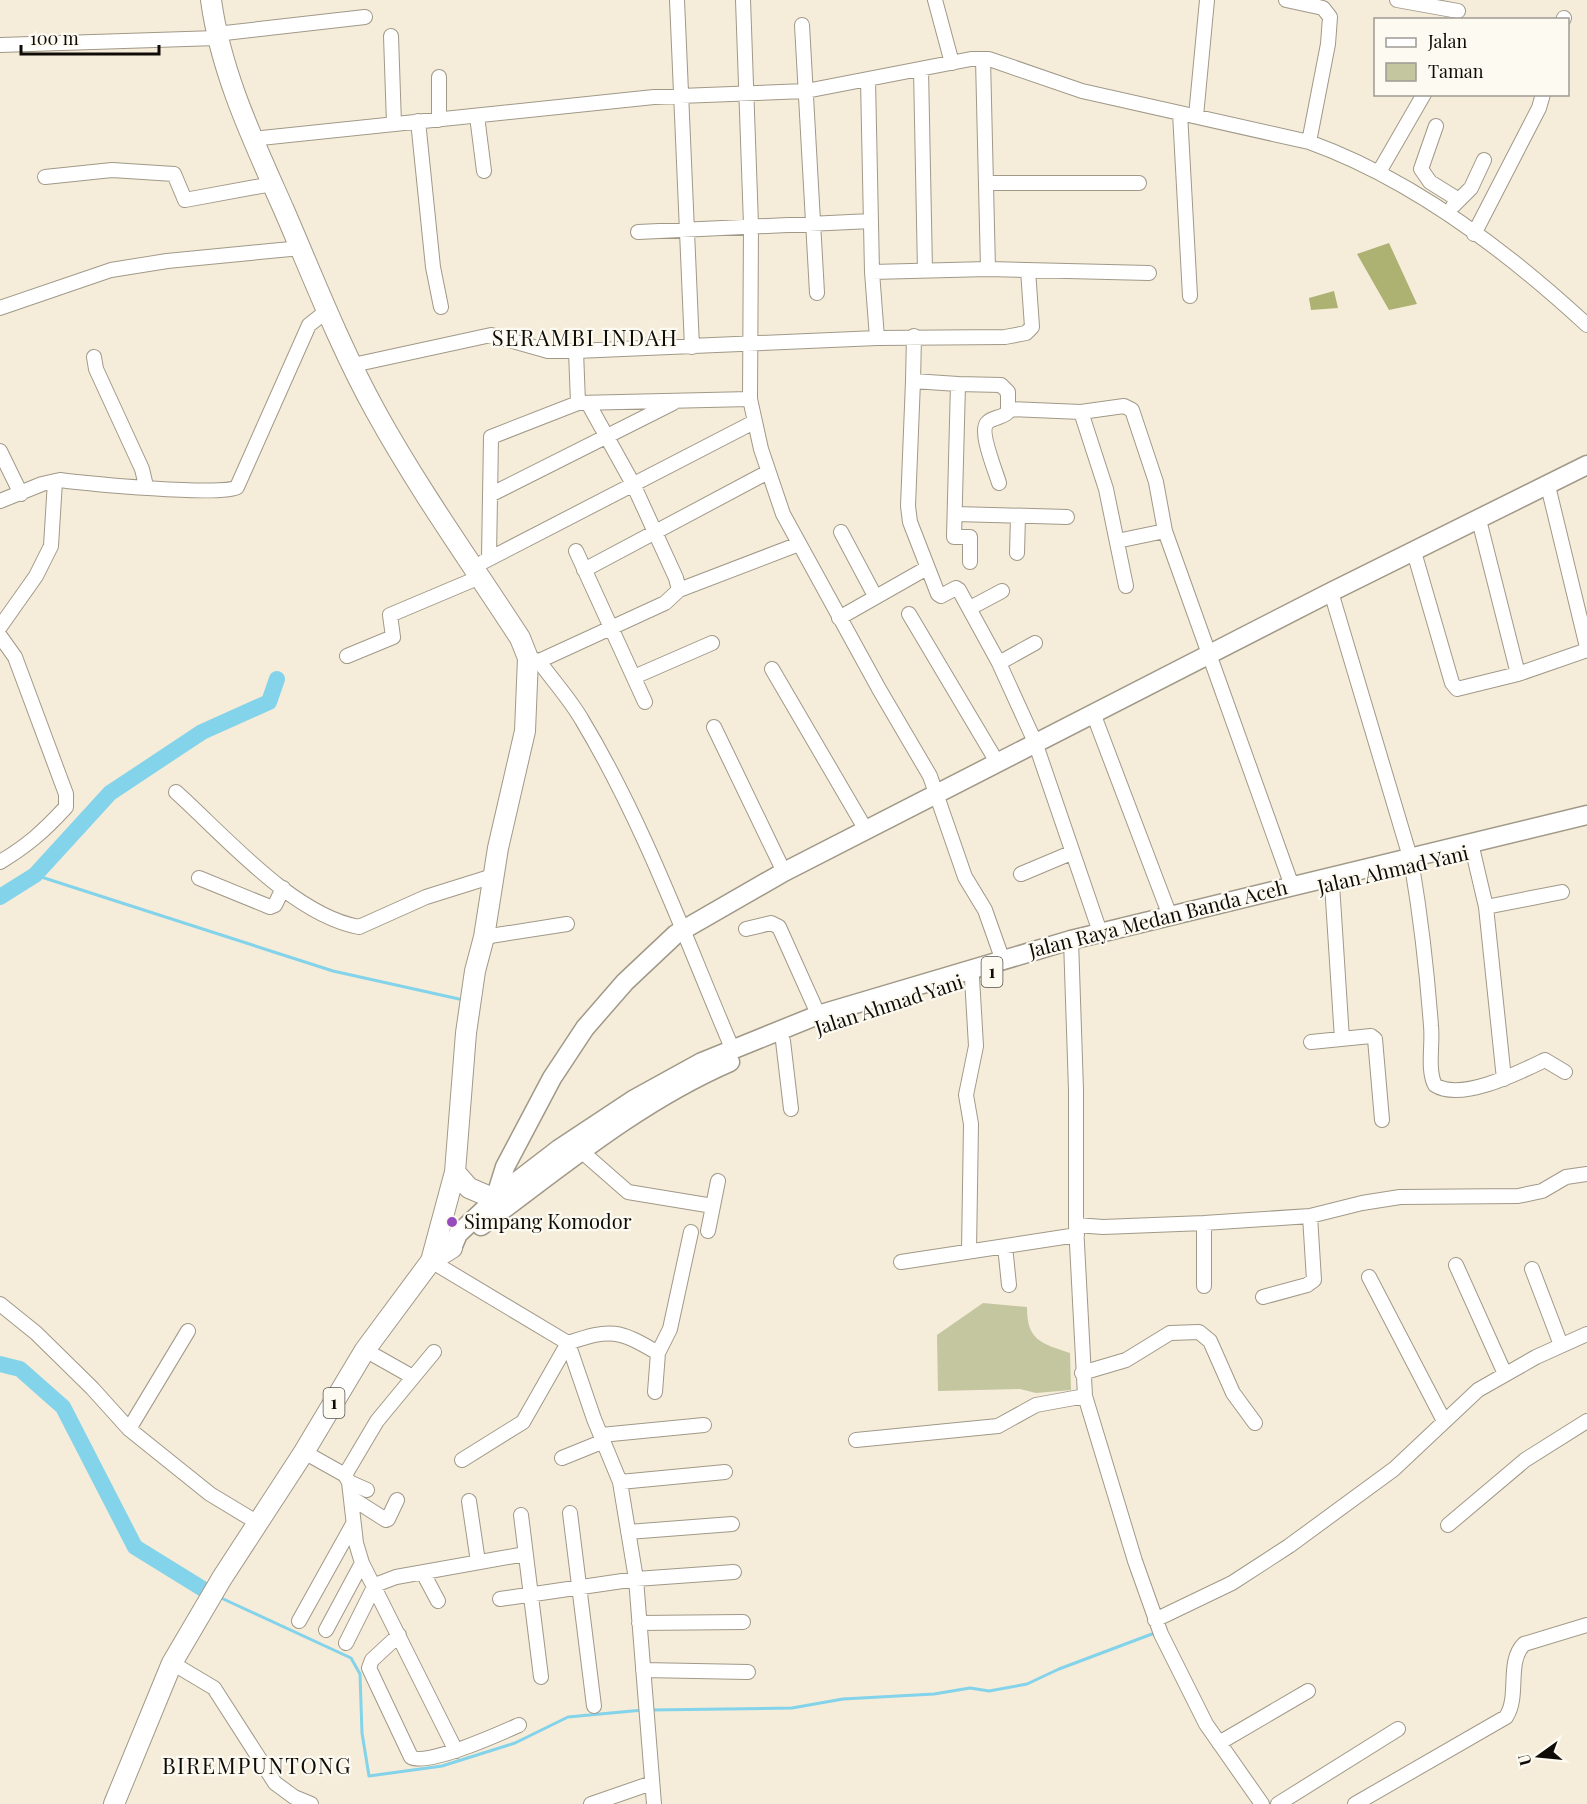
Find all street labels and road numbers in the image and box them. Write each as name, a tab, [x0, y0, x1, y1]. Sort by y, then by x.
street label: Jalan Ahmad Yani	[1313, 838, 1471, 899]
street label: Jalan Raya Medan Banda Aceh	[1024, 872, 1290, 963]
road number: 1	[982, 957, 1002, 987]
street label: Jalan Ahmad Yani	[810, 967, 966, 1041]
road number: 1	[324, 1388, 344, 1418]

